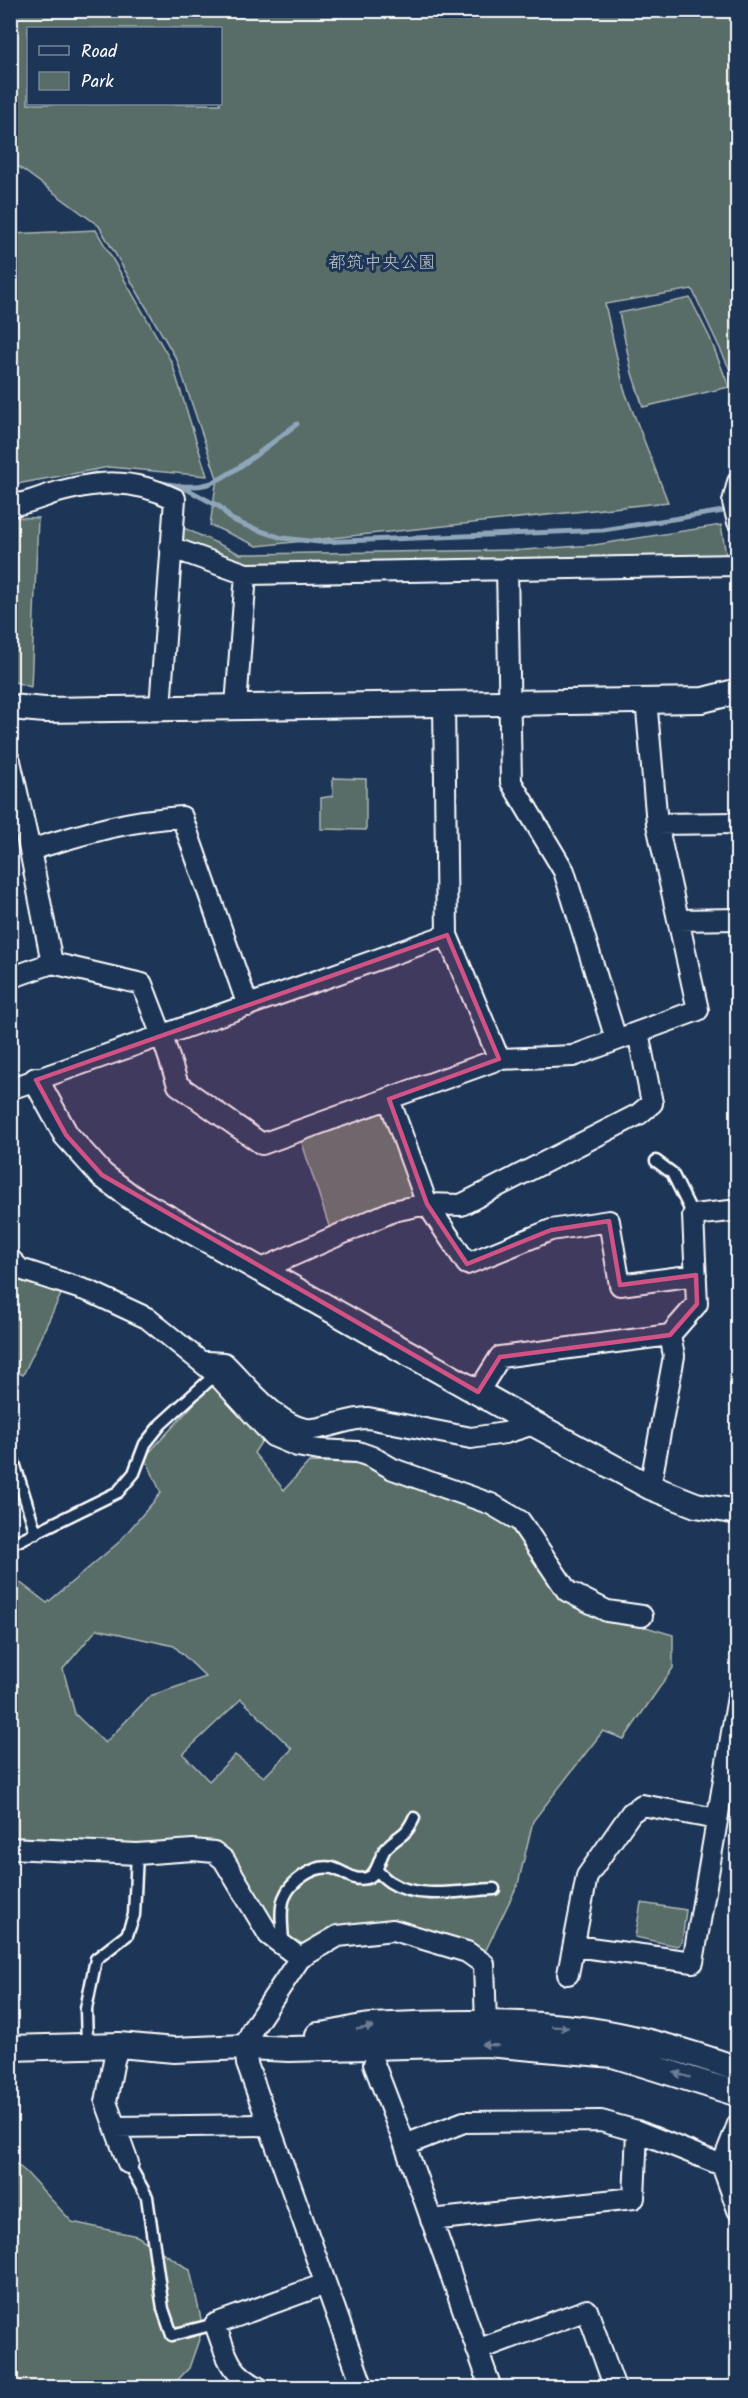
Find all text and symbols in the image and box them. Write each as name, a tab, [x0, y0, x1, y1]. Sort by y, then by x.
legend	[27, 27, 222, 105]
text: Road	[81, 38, 118, 67]
text: Park	[81, 68, 114, 97]
park label: 都筑中央公園	[328, 249, 436, 278]
one-way arrow	[355, 2023, 374, 2032]
one-way arrow	[550, 2023, 569, 2032]
one-way arrow	[481, 2040, 500, 2049]
one-way arrow	[673, 2070, 691, 2079]

